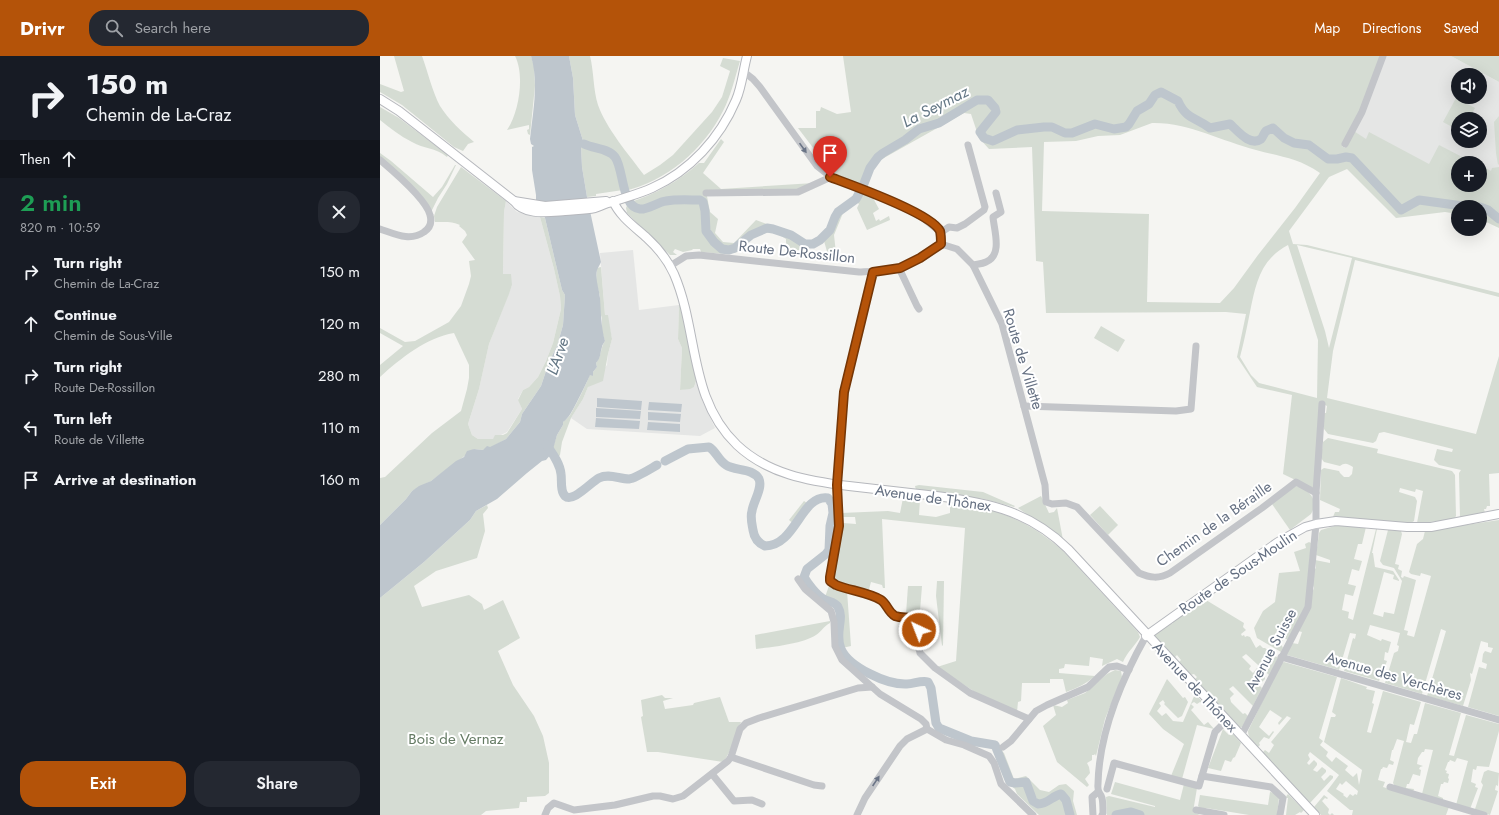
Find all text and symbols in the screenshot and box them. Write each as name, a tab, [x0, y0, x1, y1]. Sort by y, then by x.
search box	[89, 10, 369, 46]
text: Drivr	[20, 15, 65, 42]
icon: search	[103, 17, 125, 39]
text: Search here	[135, 17, 211, 39]
text: Map	[1314, 18, 1340, 38]
text: Directions	[1362, 18, 1422, 38]
text: Saved	[1444, 18, 1479, 38]
text: 150 m	[86, 64, 168, 105]
map controls	[1451, 68, 1487, 236]
button: sound	[1451, 68, 1487, 104]
icon: right	[20, 72, 72, 124]
water label: La Seymaz	[898, 79, 973, 133]
text: Chemin de La-Craz	[86, 102, 232, 128]
button: layers	[1451, 112, 1487, 148]
pin	[813, 136, 847, 177]
one-way arrow	[799, 142, 807, 153]
icon: arrive	[819, 142, 841, 164]
text: Then	[20, 148, 50, 170]
icon: ahead	[58, 148, 80, 170]
button: +	[1451, 156, 1487, 192]
text: 2 min	[20, 185, 82, 220]
button: close	[318, 191, 360, 233]
button: −	[1451, 200, 1487, 236]
text: 820 m · 10:59	[20, 218, 100, 237]
street label: Route De-Rossillon	[738, 235, 856, 269]
text: Turn right	[54, 252, 122, 274]
icon: right	[20, 261, 42, 283]
text: 150 m	[320, 261, 360, 283]
text: Chemin de La-Craz	[54, 274, 159, 293]
text: Continue	[54, 304, 117, 326]
street label: Route de Villette	[997, 306, 1049, 412]
icon: ahead	[20, 313, 42, 335]
text: 120 m	[320, 313, 360, 335]
text: Chemin de Sous-Ville	[54, 326, 172, 345]
water label: L'Arve	[540, 334, 575, 378]
text: Turn right	[54, 356, 122, 378]
icon: right	[20, 365, 42, 387]
text: 280 m	[318, 365, 360, 387]
text: Route De-Rossillon	[54, 378, 155, 397]
text: Turn left	[54, 408, 112, 430]
icon: left	[20, 417, 42, 439]
text: 110 m	[321, 417, 360, 439]
text: Route de Villette	[54, 430, 145, 449]
icon: arrive	[20, 469, 42, 491]
text: Arrive at destination	[54, 469, 196, 491]
text: 160 m	[319, 469, 360, 491]
street label: Chemin de la Béraille	[1152, 476, 1277, 572]
street label: Avenue de Thônex	[874, 479, 993, 517]
street label: Route de Sous-Moulin	[1175, 524, 1301, 620]
street label: Avenue Suisse	[1240, 604, 1302, 695]
position arrow	[898, 609, 940, 651]
street label: Avenue de Thônex	[1147, 637, 1243, 738]
street label: Avenue des Verchères	[1323, 646, 1465, 706]
park label: Bois de Vernaz	[408, 728, 504, 750]
button: Exit	[20, 761, 186, 807]
button: Share	[194, 761, 360, 807]
one-way arrow	[872, 776, 880, 786]

